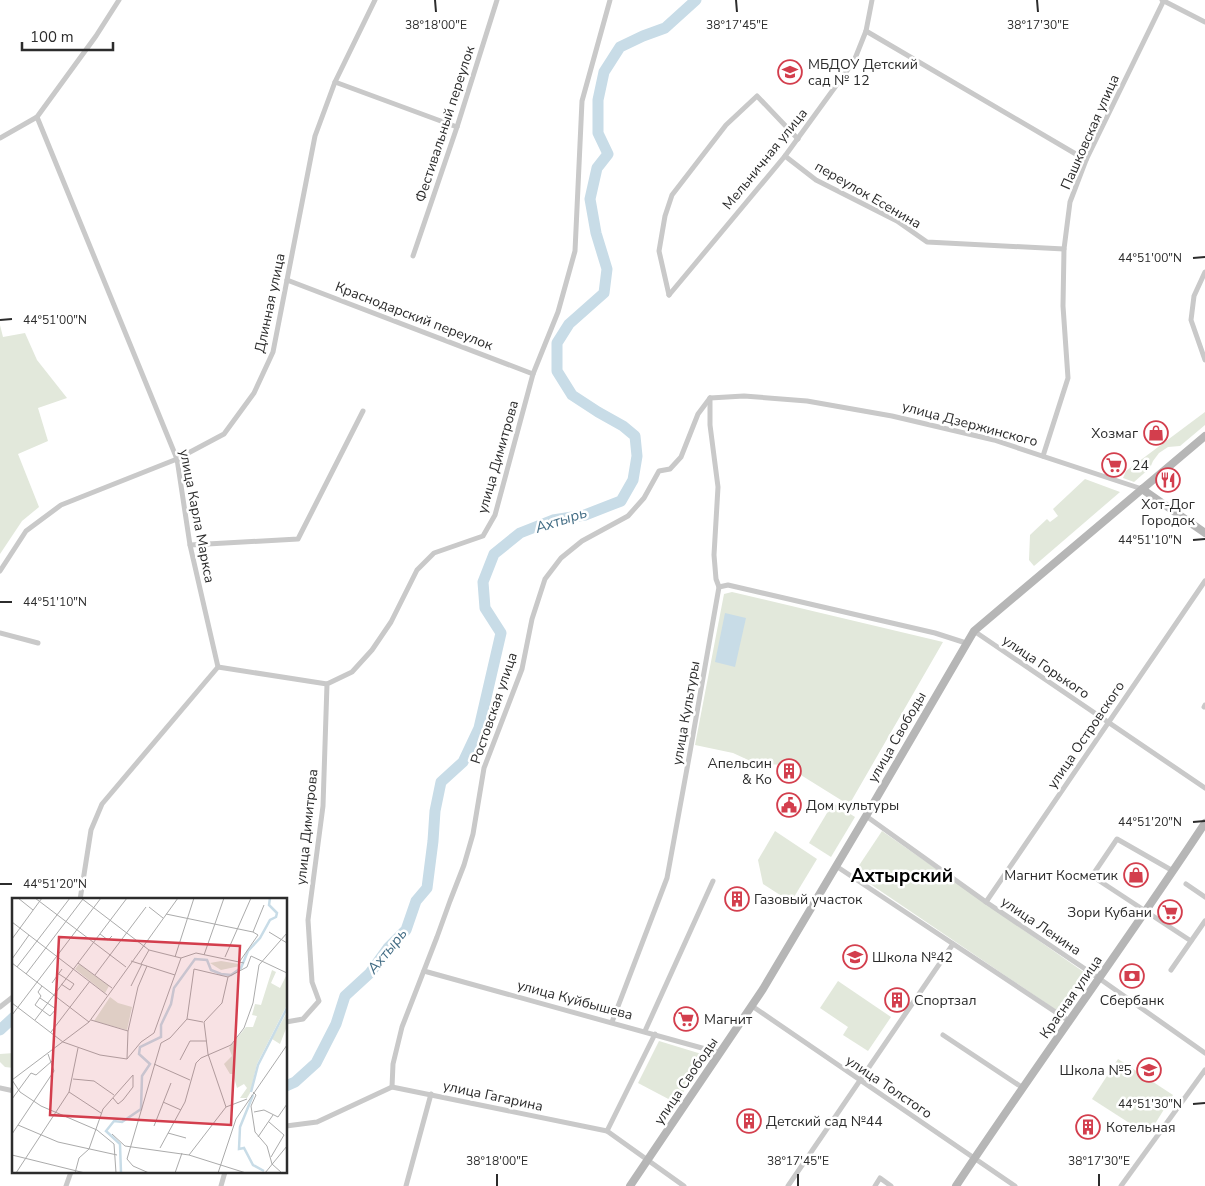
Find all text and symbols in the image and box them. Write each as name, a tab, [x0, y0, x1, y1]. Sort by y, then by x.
text: 38°18'00"E	[405, 17, 467, 33]
text: 38°17'45"E	[706, 17, 768, 33]
text: 38°17'30"E	[1007, 17, 1069, 33]
scale bar	[22, 20, 114, 52]
text: 100 m	[30, 27, 74, 47]
street label: Фестивальный переулок	[411, 43, 479, 205]
place label: МБДОУ Детский сад № 12	[808, 55, 918, 90]
school or university icon: МБДОУ Детский сад № 12	[777, 59, 803, 85]
street label: Пашковская улица	[1056, 72, 1124, 192]
street label: Мельничная улица	[718, 104, 812, 214]
street label: переулок Есенина	[811, 157, 925, 233]
text: 44°51'00"N	[1118, 250, 1182, 266]
street label: Длинная улица	[250, 251, 290, 355]
street label: Краснодарский переулок	[332, 277, 496, 355]
text: 44°51'00"N	[23, 312, 87, 328]
street label: улица Дзержинского	[900, 397, 1040, 451]
street label: улица Димитрова	[473, 398, 523, 516]
shop icon: Хозмаг	[1143, 420, 1169, 446]
place label: Хозмаг	[1091, 424, 1138, 443]
street label: улица Карла Маркса	[175, 448, 219, 584]
supermarket icon: 24	[1101, 452, 1127, 478]
place label: 24	[1132, 456, 1149, 475]
restaurant icon: Хот-Дог Городок	[1155, 467, 1181, 493]
place label: Хот-Дог Городок	[1141, 495, 1195, 530]
water label: Ахтырь	[532, 502, 589, 538]
text: 44°51'10"N	[1118, 532, 1182, 548]
text: 44°51'10"N	[23, 594, 87, 610]
street label: улица Горького	[999, 631, 1093, 703]
street label: Ростовская улица	[466, 650, 522, 766]
street label: улица Культуры	[667, 659, 705, 767]
street label: улица Островского	[1043, 677, 1129, 793]
street label: улица Свободы	[863, 688, 931, 786]
place label: Апельсин & Ко	[707, 754, 772, 789]
building icon: Апельсин & Ко	[776, 758, 802, 784]
street label: улица Димитрова	[291, 768, 323, 886]
public building icon: Дом культуры	[776, 792, 802, 818]
place label: Дом культуры	[806, 796, 899, 815]
text: 44°51'20"N	[1118, 814, 1182, 830]
shop icon: Магнит Косметик	[1123, 862, 1149, 888]
district label: Ахтырский	[851, 863, 953, 889]
place label: Магнит Косметик	[1004, 866, 1119, 885]
text: 44°51'20"N	[23, 876, 87, 892]
building icon: Газовый участок	[724, 886, 750, 912]
place label: Газовый участок	[754, 890, 863, 909]
street label: улица Ленина	[997, 892, 1085, 960]
inset map	[12, 898, 288, 1174]
supermarket icon: Зори Кубани	[1157, 899, 1183, 925]
place label: Зори Кубани	[1067, 903, 1152, 922]
water label: Ахтырь	[362, 924, 412, 979]
school or university icon: Школа №42	[842, 944, 868, 970]
place label: Школа №42	[872, 948, 953, 967]
street label: Красная улица	[1035, 952, 1107, 1042]
bank icon: Сбербанк	[1119, 963, 1145, 989]
street label: улица Куйбышева	[515, 975, 635, 1025]
building icon: Спортзал	[884, 987, 910, 1013]
place label: Спортзал	[914, 991, 977, 1010]
place label: Сбербанк	[1100, 991, 1165, 1010]
supermarket icon: Магнит	[673, 1006, 699, 1032]
place label: Магнит	[704, 1010, 753, 1029]
street label: улица Свободы	[650, 1033, 722, 1129]
street label: улица Толстого	[842, 1051, 936, 1123]
school or university icon: Школа №5	[1136, 1057, 1162, 1083]
place label: Школа №5	[1059, 1061, 1132, 1080]
street label: улица Гагарина	[441, 1076, 545, 1116]
text: 44°51'30"N	[1118, 1096, 1182, 1112]
building icon: Детский сад №44	[736, 1108, 762, 1134]
place label: Детский сад №44	[766, 1112, 883, 1131]
building icon: Котельная	[1075, 1114, 1101, 1140]
place label: Котельная	[1106, 1118, 1175, 1137]
text: 38°18'00"E	[466, 1153, 528, 1169]
text: 38°17'45"E	[767, 1153, 829, 1169]
text: 38°17'30"E	[1068, 1153, 1130, 1169]

